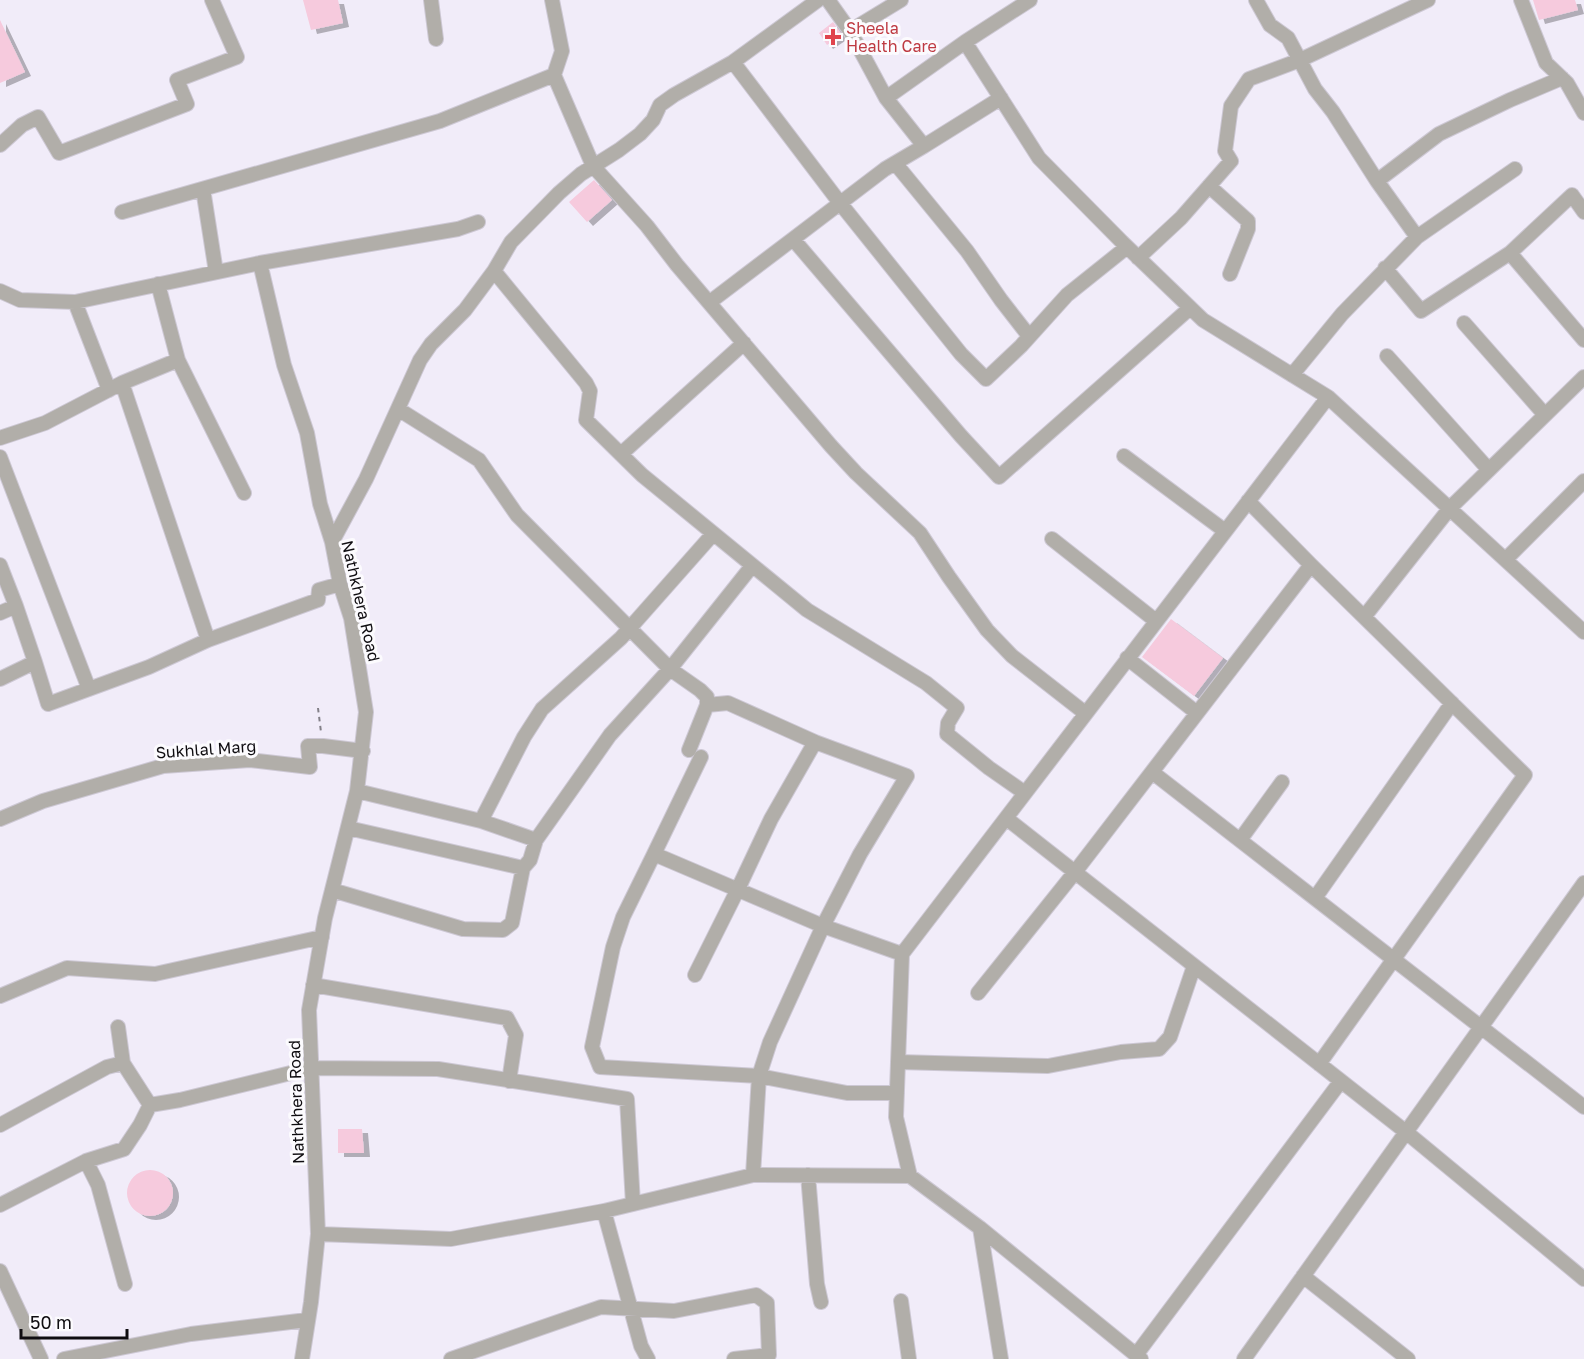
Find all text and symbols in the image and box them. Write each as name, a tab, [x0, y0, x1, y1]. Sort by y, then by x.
place label: Sheela Health Care	[846, 18, 937, 56]
marker: Sheela Health Care	[824, 28, 842, 46]
street label: Nathkhera Road	[337, 538, 385, 664]
street label: Sukhlal Marg	[155, 736, 257, 762]
street label: Nathkhera Road	[284, 1040, 308, 1164]
scale bar	[21, 1302, 128, 1340]
text: 50 m	[30, 1311, 72, 1333]

